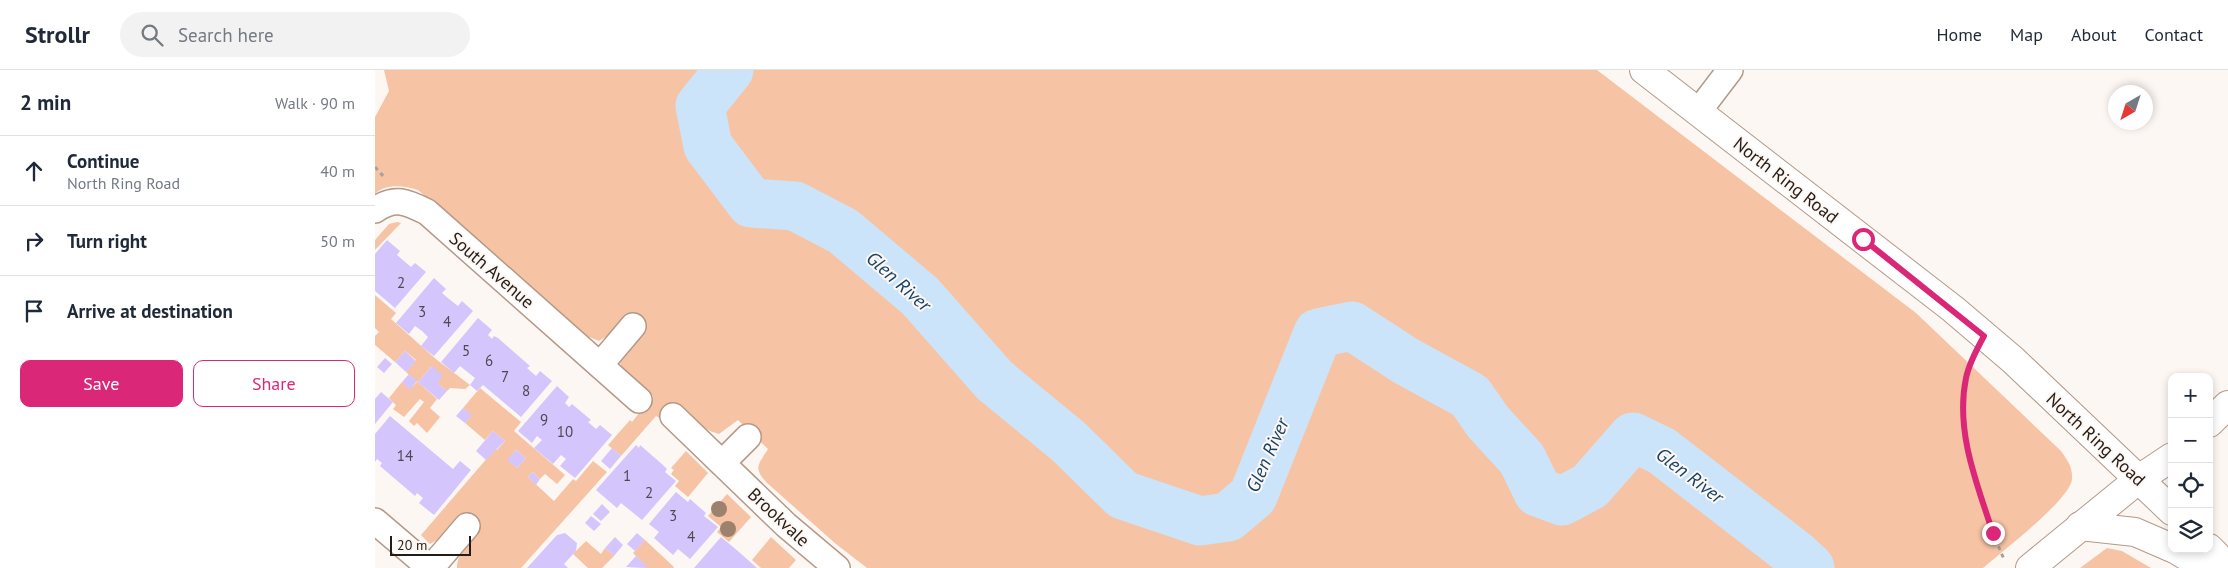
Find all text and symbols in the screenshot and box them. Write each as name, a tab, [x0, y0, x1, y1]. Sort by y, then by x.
search box	[120, 12, 470, 57]
text: Strollr	[25, 19, 90, 50]
icon: search	[138, 21, 166, 49]
text: Search here	[178, 23, 274, 47]
text: Home	[1936, 23, 1982, 46]
text: Map	[2010, 23, 2043, 46]
text: About	[2071, 23, 2117, 46]
text: Contact	[2145, 23, 2203, 46]
north arrow	[2108, 85, 2153, 130]
text: 2 min	[20, 89, 71, 116]
text: Walk · 90 m	[275, 93, 355, 113]
street label: North Ring Road	[1729, 132, 1843, 228]
text: Continue	[67, 149, 139, 173]
icon: ahead	[20, 157, 48, 185]
text: 40 m	[320, 161, 355, 181]
text: North Ring Road	[67, 173, 180, 193]
icon: right	[20, 227, 48, 255]
street label: South Avenue	[445, 227, 539, 313]
route start	[1852, 228, 1875, 251]
text: Turn right	[67, 229, 147, 253]
text: 50 m	[320, 231, 355, 251]
water label: Glen River	[862, 246, 938, 317]
house number: 2	[397, 273, 405, 292]
icon: arrive	[20, 297, 48, 325]
text: Arrive at destination	[67, 299, 233, 323]
house number: 3	[418, 302, 426, 321]
house number: 4	[443, 312, 451, 331]
house number: 5	[462, 341, 470, 360]
house number: 6	[485, 351, 493, 370]
button: Save	[20, 360, 183, 407]
button: Share	[193, 360, 355, 407]
house number: 7	[501, 367, 509, 386]
map controls	[2168, 373, 2213, 553]
button: +	[2168, 373, 2213, 418]
house number: 8	[522, 381, 530, 400]
street label: North Ring Road	[2042, 387, 2150, 491]
house number: 9	[540, 410, 548, 429]
water label: Glen River	[1240, 413, 1295, 496]
button: −	[2168, 418, 2213, 463]
house number: 10	[557, 422, 573, 441]
water label: Glen River	[1651, 442, 1730, 509]
house number: 14	[397, 446, 413, 465]
button: locate	[2168, 463, 2213, 508]
house number: 1	[623, 466, 631, 485]
house number: 2	[645, 483, 653, 502]
street label: Brookvale	[743, 483, 815, 551]
house number: 3	[669, 506, 677, 525]
button: layers	[2168, 508, 2213, 553]
route end	[1982, 522, 2005, 545]
house number: 4	[687, 527, 695, 546]
scale bar	[390, 533, 471, 556]
text: 20 m	[397, 536, 427, 554]

